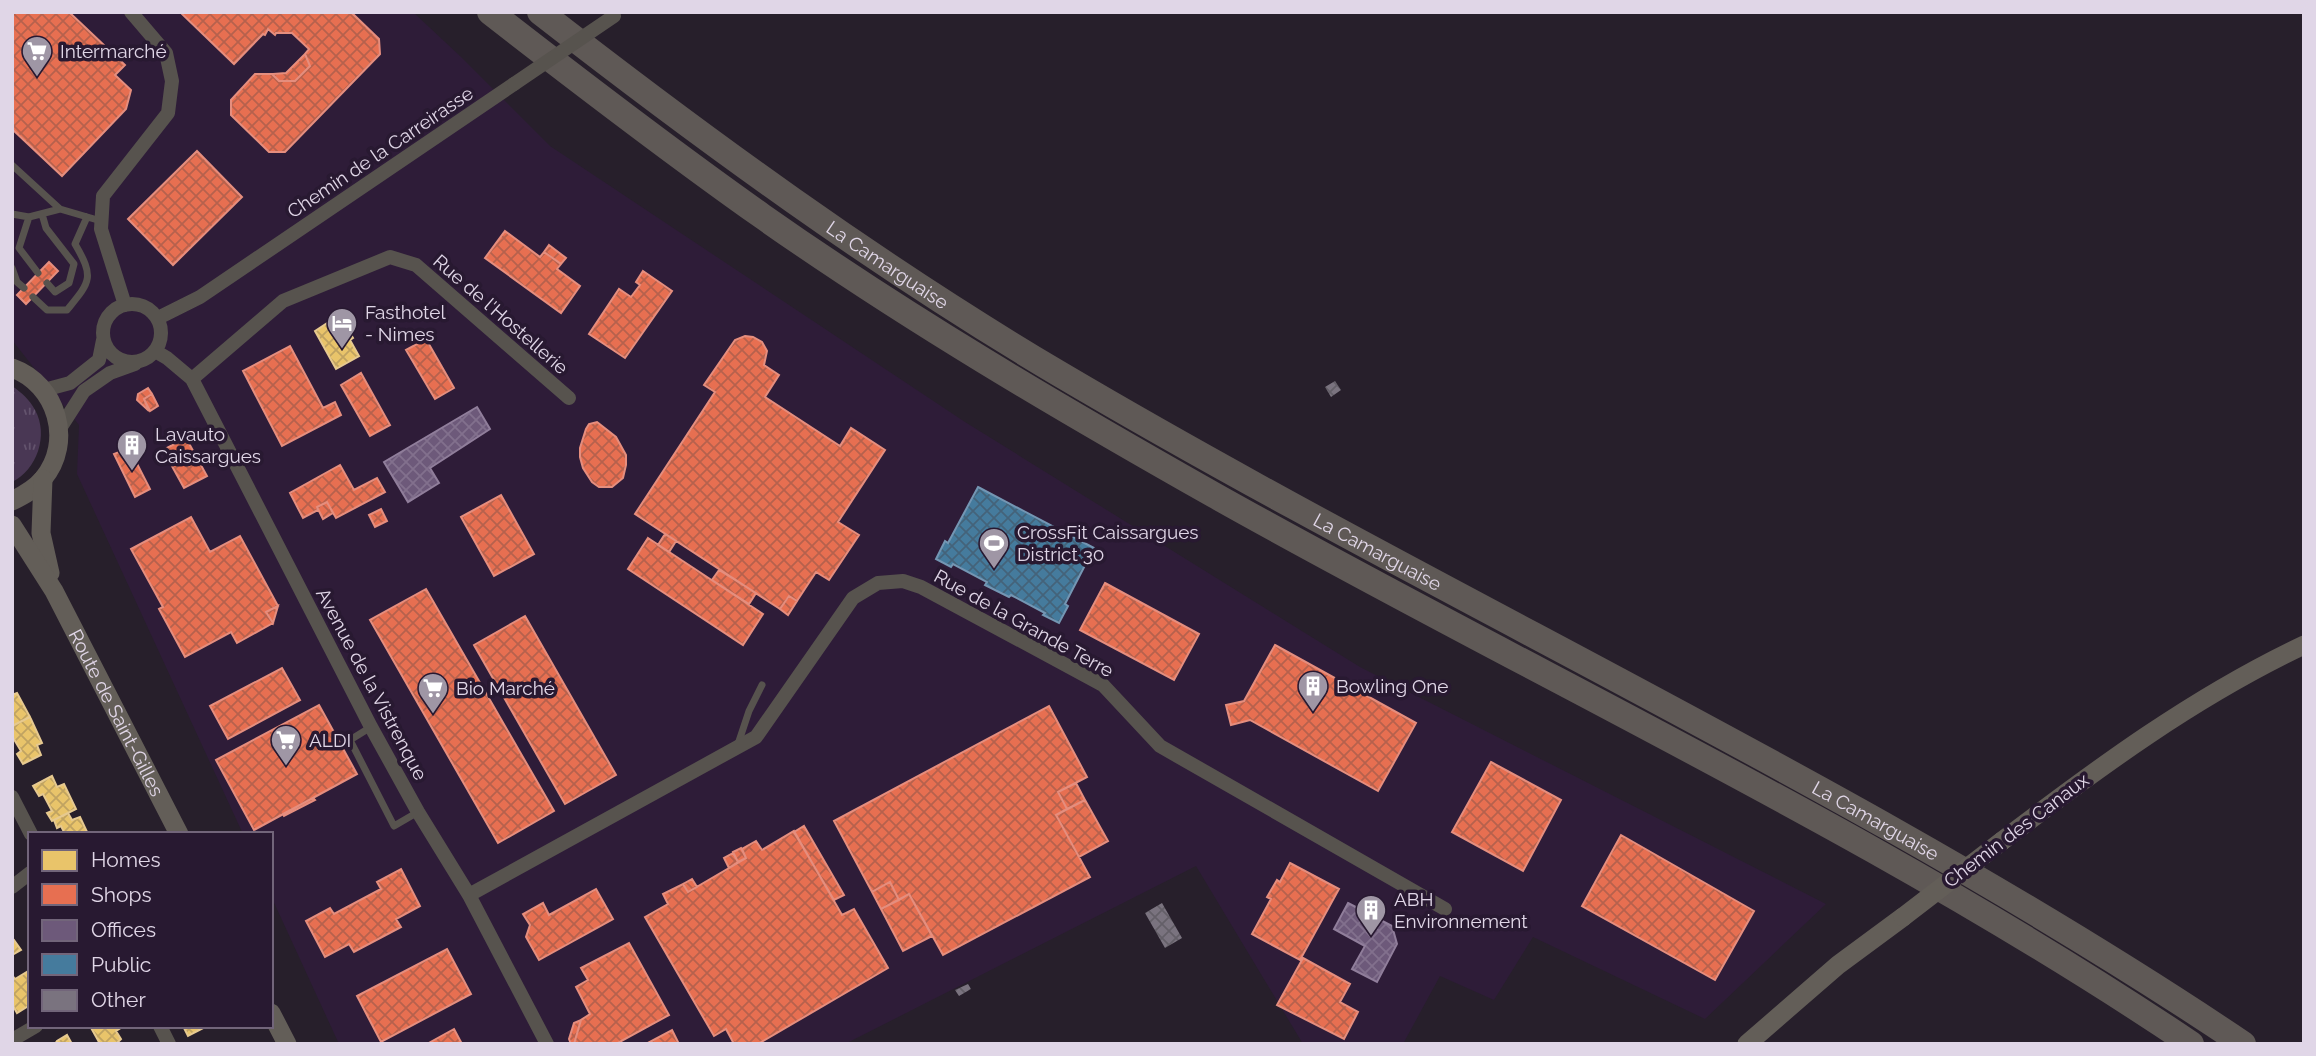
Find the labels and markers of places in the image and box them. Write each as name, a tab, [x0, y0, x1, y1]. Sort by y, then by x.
supermarket icon: Intermarché	[20, 34, 54, 78]
place label: Intermarché	[60, 40, 167, 62]
place label: Fasthotel - Nimes	[365, 301, 446, 345]
hotel icon: Fasthotel - Nimes	[325, 306, 359, 350]
place label: Lavauto Caissargues	[155, 423, 261, 467]
building icon: Lavauto Caissargues	[115, 428, 149, 472]
place label: CrossFit Caissargues District 30	[1017, 521, 1199, 565]
sports icon: CrossFit Caissargues District 30	[977, 526, 1011, 570]
building icon: Bowling One	[1296, 669, 1330, 713]
supermarket icon: Bio Marché	[416, 671, 450, 715]
place label: Bowling One	[1336, 675, 1448, 697]
place label: Bio Marché	[456, 677, 555, 699]
supermarket icon: ALDI	[269, 723, 303, 767]
place label: ALDI	[309, 729, 351, 751]
place label: ABH Environnement	[1394, 888, 1528, 932]
building icon: ABH Environnement	[1354, 893, 1388, 937]

